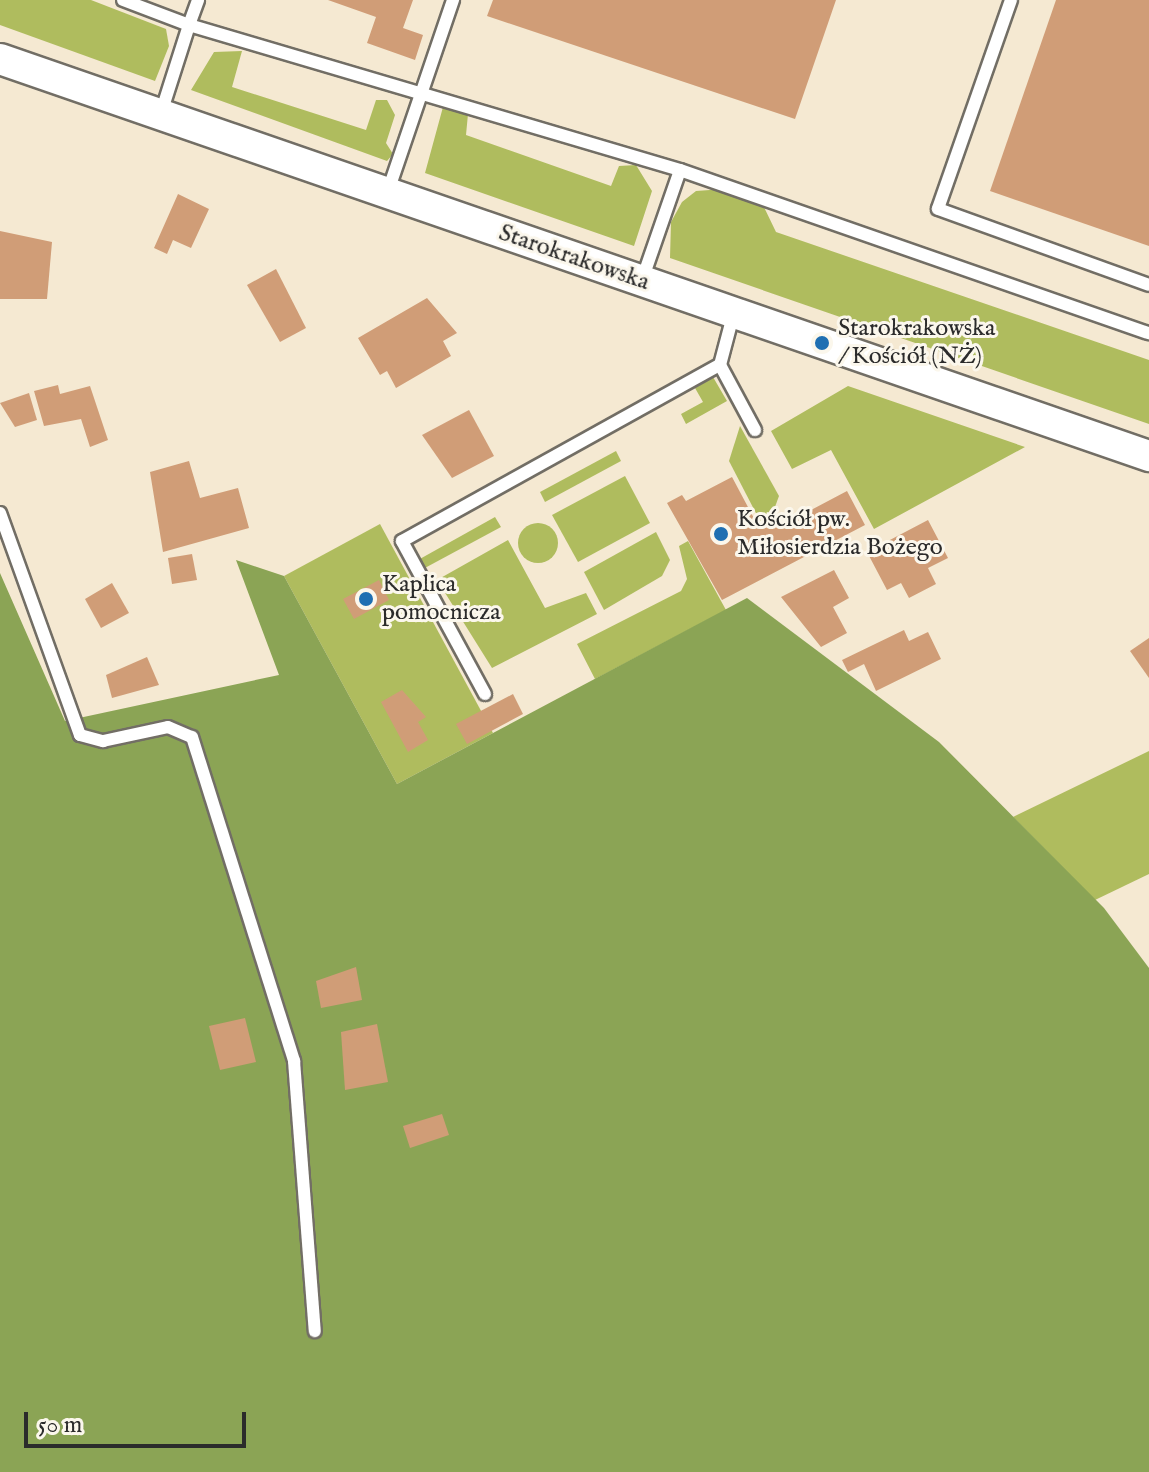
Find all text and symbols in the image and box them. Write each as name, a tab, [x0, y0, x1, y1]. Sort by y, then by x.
street label: Starokrakowska	[495, 219, 653, 297]
place label: Starokrakowska / Kościół (NŻ)	[838, 315, 995, 371]
marker: Starokrakowska / Kościół (NŻ)	[813, 334, 831, 352]
place label: Kościół pw. Miłosierdzia Bożego	[737, 506, 943, 562]
marker: Kościół pw. Miłosierdzia Bożego	[712, 525, 730, 543]
place label: Kaplica pomocnicza	[382, 571, 501, 627]
marker: Kaplica pomocnicza	[357, 590, 375, 608]
scale bar	[28, 1396, 250, 1446]
text: 50 m	[38, 1410, 82, 1441]

